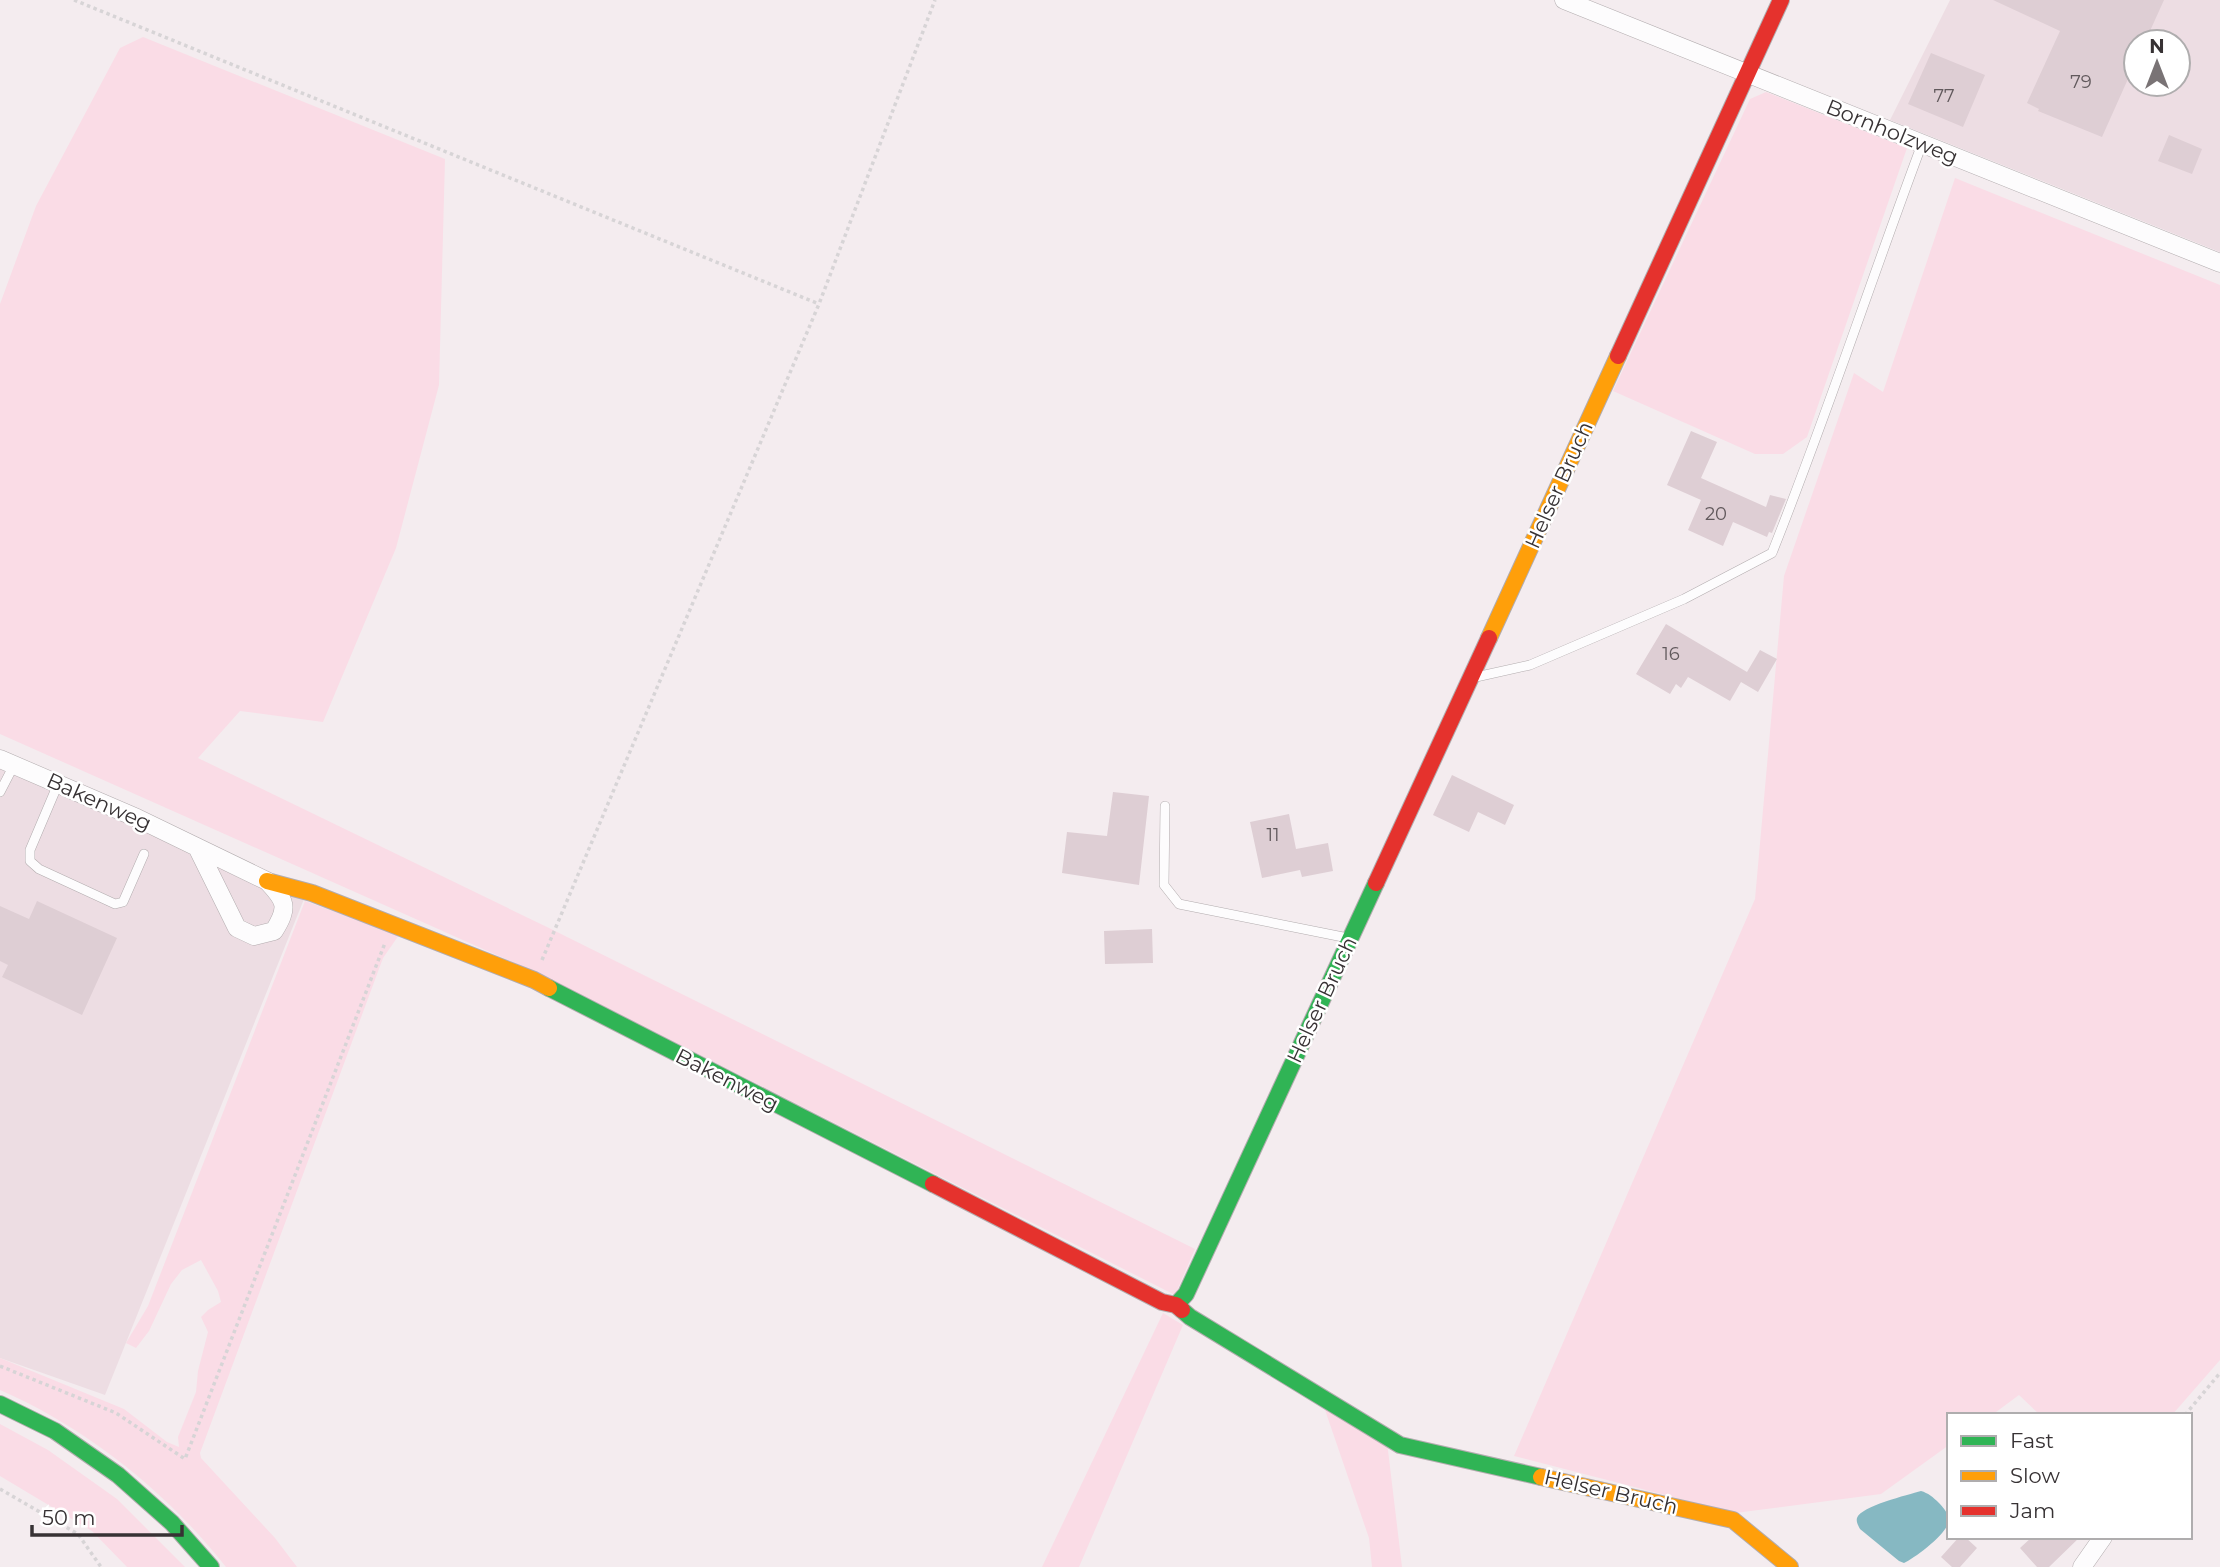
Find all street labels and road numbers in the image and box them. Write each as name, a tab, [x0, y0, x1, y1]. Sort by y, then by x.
street label: Bornholzweg	[1823, 94, 1962, 169]
street label: Helser Bruch	[1519, 417, 1598, 552]
street label: Bakenweg	[43, 767, 156, 836]
street label: Helser Bruch	[1281, 933, 1362, 1067]
street label: Bakenweg	[672, 1043, 783, 1116]
street label: Helser Bruch	[1542, 1464, 1680, 1519]

